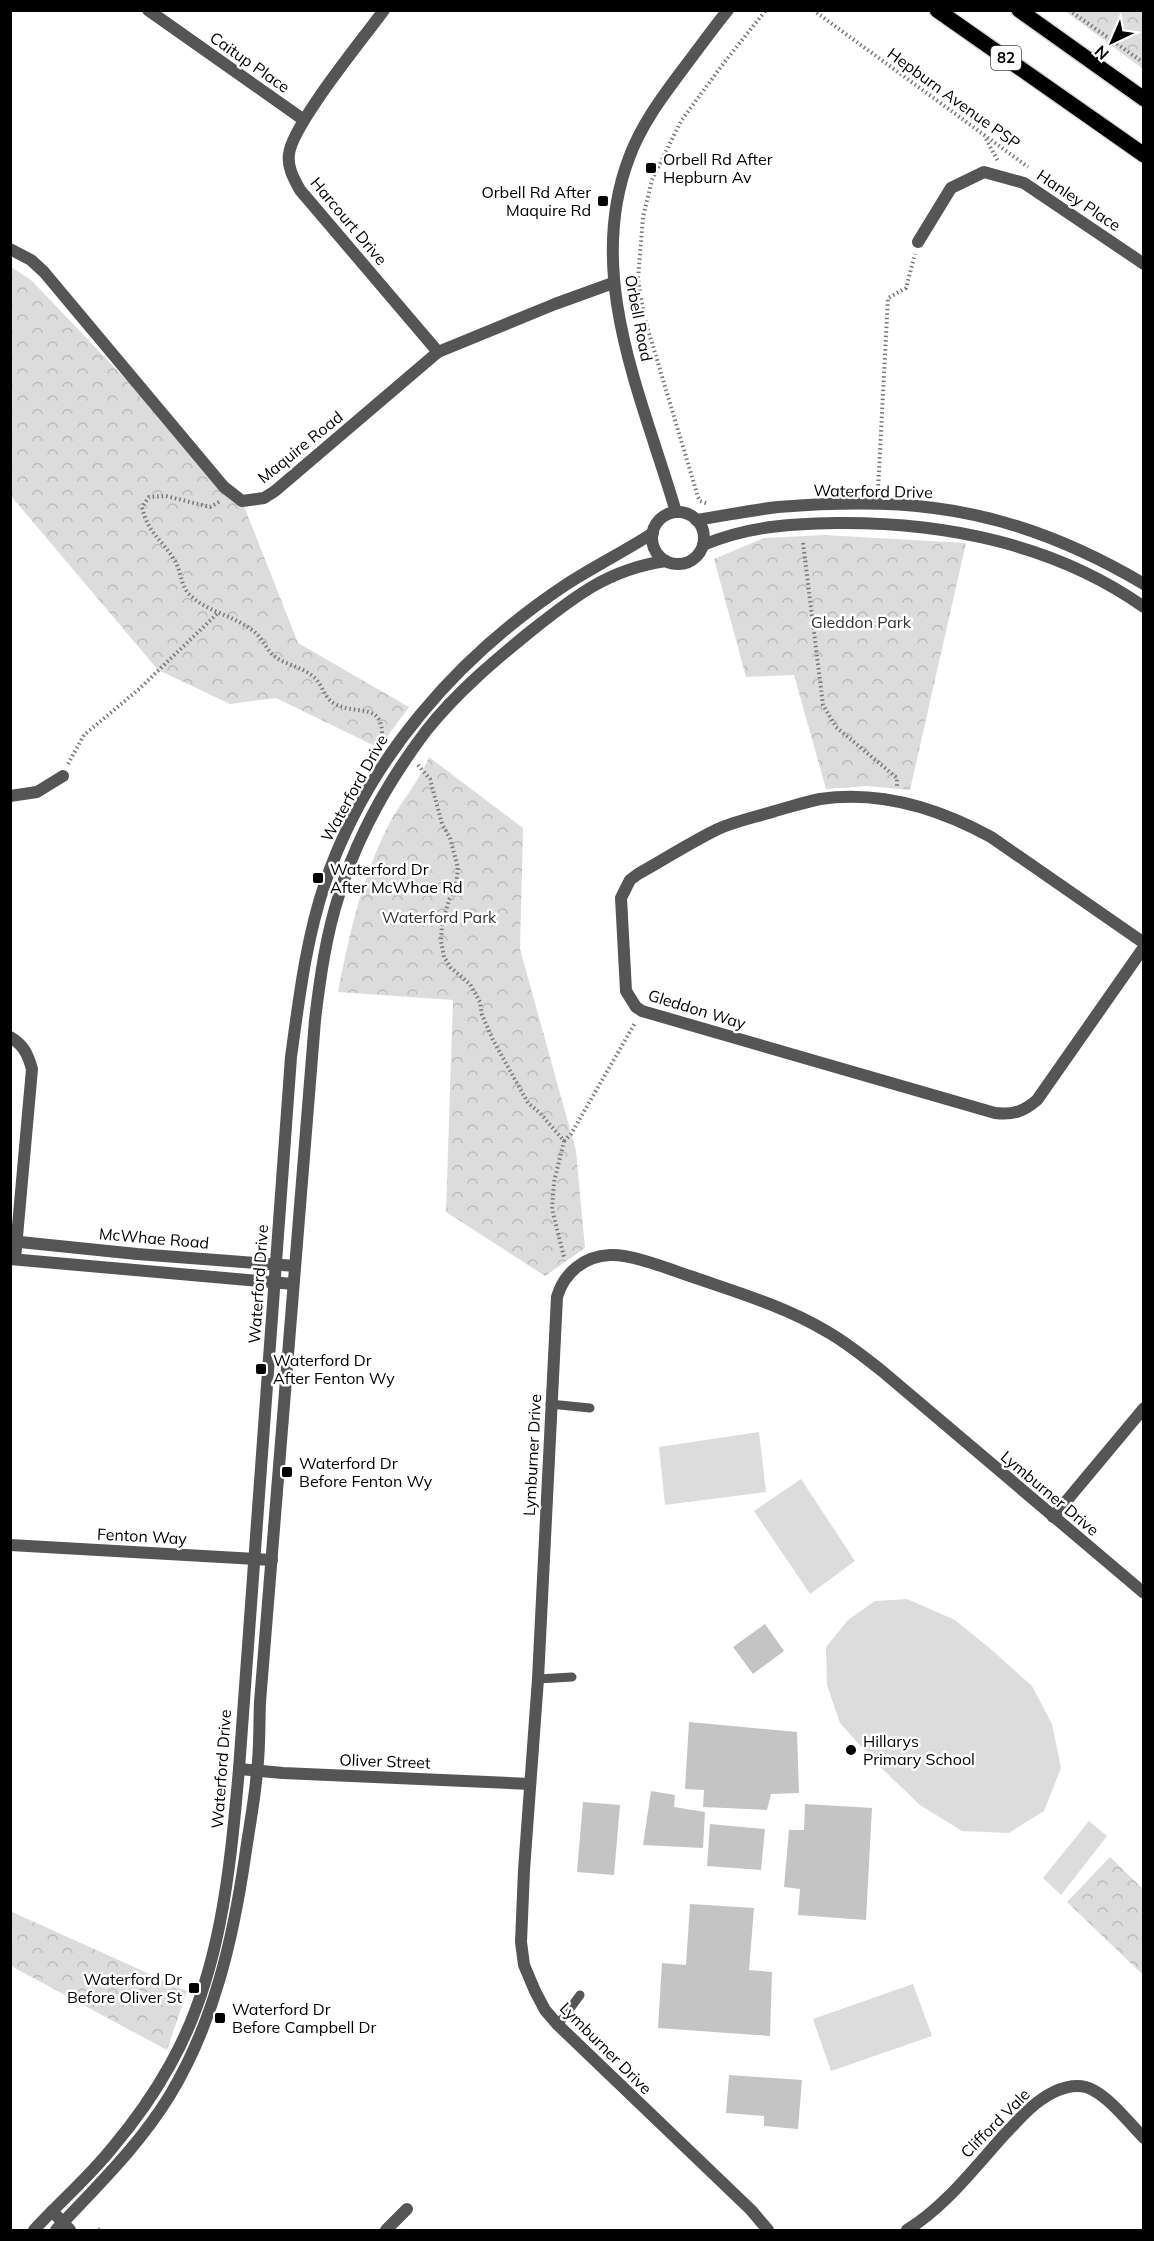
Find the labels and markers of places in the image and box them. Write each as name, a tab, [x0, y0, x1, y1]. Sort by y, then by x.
place label: Orbell Rd After Hepburn Av	[663, 149, 773, 187]
marker: Orbell Rd After Hepburn Av	[644, 161, 658, 175]
place label: Orbell Rd After Maquire Rd	[481, 182, 591, 220]
marker: Orbell Rd After Maquire Rd	[596, 194, 610, 208]
place label: Waterford Dr After McWhae Rd	[330, 859, 463, 897]
marker: Waterford Dr After McWhae Rd	[311, 871, 325, 885]
place label: Waterford Dr After Fenton Wy	[273, 1350, 395, 1388]
marker: Waterford Dr After Fenton Wy	[254, 1362, 268, 1376]
place label: Waterford Dr Before Fenton Wy	[299, 1453, 433, 1491]
marker: Waterford Dr Before Fenton Wy	[280, 1465, 294, 1479]
place label: Hillarys Primary School	[863, 1731, 975, 1769]
marker: Hillarys Primary School	[844, 1743, 858, 1757]
place label: Waterford Dr Before Oliver St	[67, 1969, 182, 2007]
marker: Waterford Dr Before Oliver St	[187, 1981, 201, 1995]
place label: Waterford Dr Before Campbell Dr	[232, 1999, 376, 2037]
marker: Waterford Dr Before Campbell Dr	[213, 2011, 227, 2025]

